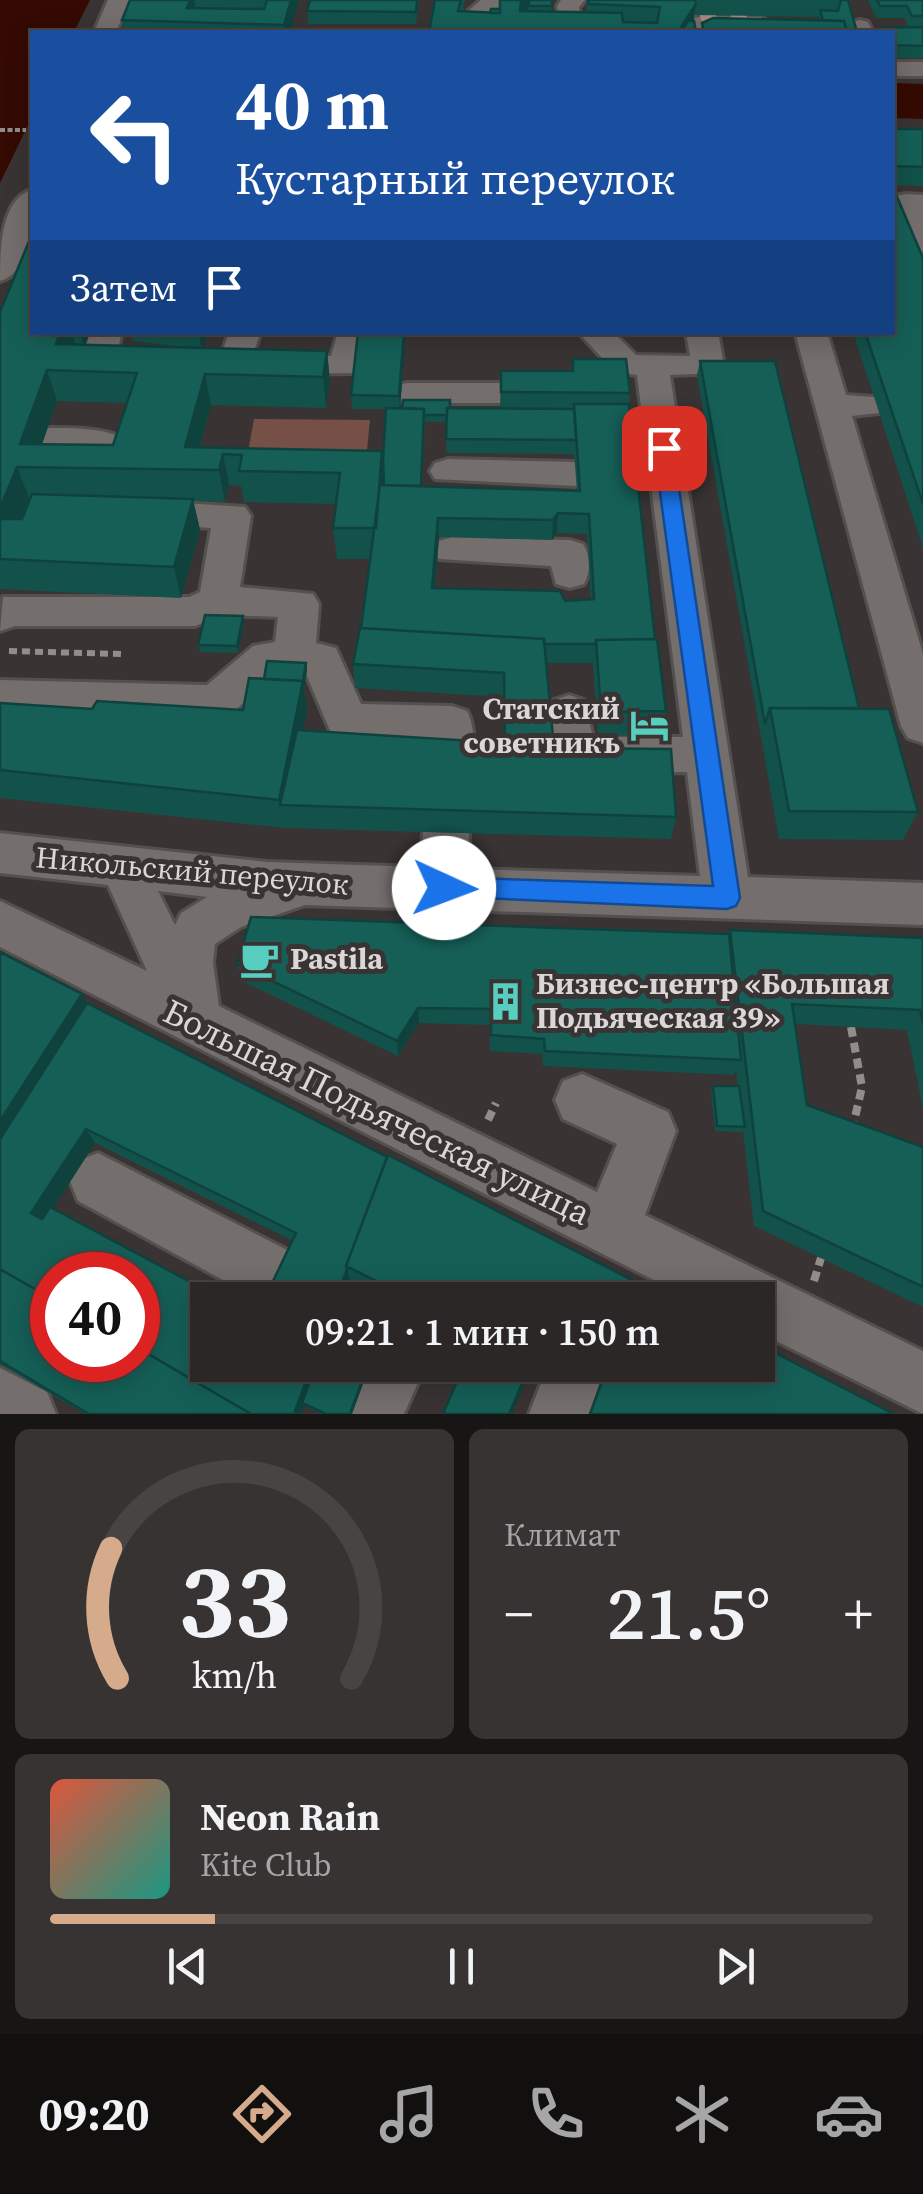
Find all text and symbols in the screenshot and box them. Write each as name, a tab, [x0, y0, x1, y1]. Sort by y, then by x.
text: 40 m	[235, 56, 389, 152]
icon: left	[70, 70, 200, 200]
text: Кустарный переулок	[235, 147, 675, 209]
icon: arrive	[197, 260, 252, 315]
text: Затем	[70, 262, 177, 314]
pin	[622, 406, 707, 491]
icon: arrive	[637, 421, 692, 476]
place label: Статский советникъ	[464, 688, 620, 763]
hotel icon: Статский советникъ	[629, 705, 671, 747]
street label: Никольский переулок	[34, 836, 351, 905]
position arrow	[392, 836, 496, 940]
cafe icon: Pastila	[239, 938, 281, 980]
place label: Pastila	[290, 938, 384, 979]
place label: Бизнес-центр «Большая Подьяческая 39»	[536, 963, 890, 1038]
building icon: Бизнес-центр «Большая Подьяческая 39»	[485, 980, 527, 1022]
street label: Большая Подьяческая улица	[155, 988, 599, 1237]
speed limit sign: 40	[30, 1252, 160, 1382]
text: 09:21 · 1 мин · 150 m	[305, 1306, 660, 1358]
text: Климат	[504, 1513, 620, 1557]
text: 33	[178, 1528, 291, 1671]
text: 21.5°	[606, 1561, 771, 1664]
text: −	[504, 1576, 533, 1651]
text: +	[844, 1576, 873, 1651]
text: km/h	[192, 1651, 277, 1700]
text: Neon Rain	[200, 1791, 380, 1843]
text: Kite Club	[200, 1843, 332, 1887]
icon: previous	[160, 1939, 215, 1994]
icon: pause	[434, 1939, 489, 1994]
icon: next	[708, 1939, 763, 1994]
icon: directions	[227, 2079, 297, 2149]
icon: music	[374, 2079, 444, 2149]
icon: phone	[521, 2079, 591, 2149]
icon: climate	[667, 2079, 737, 2149]
icon: car	[814, 2079, 884, 2149]
text: 09:20	[38, 2083, 150, 2145]

